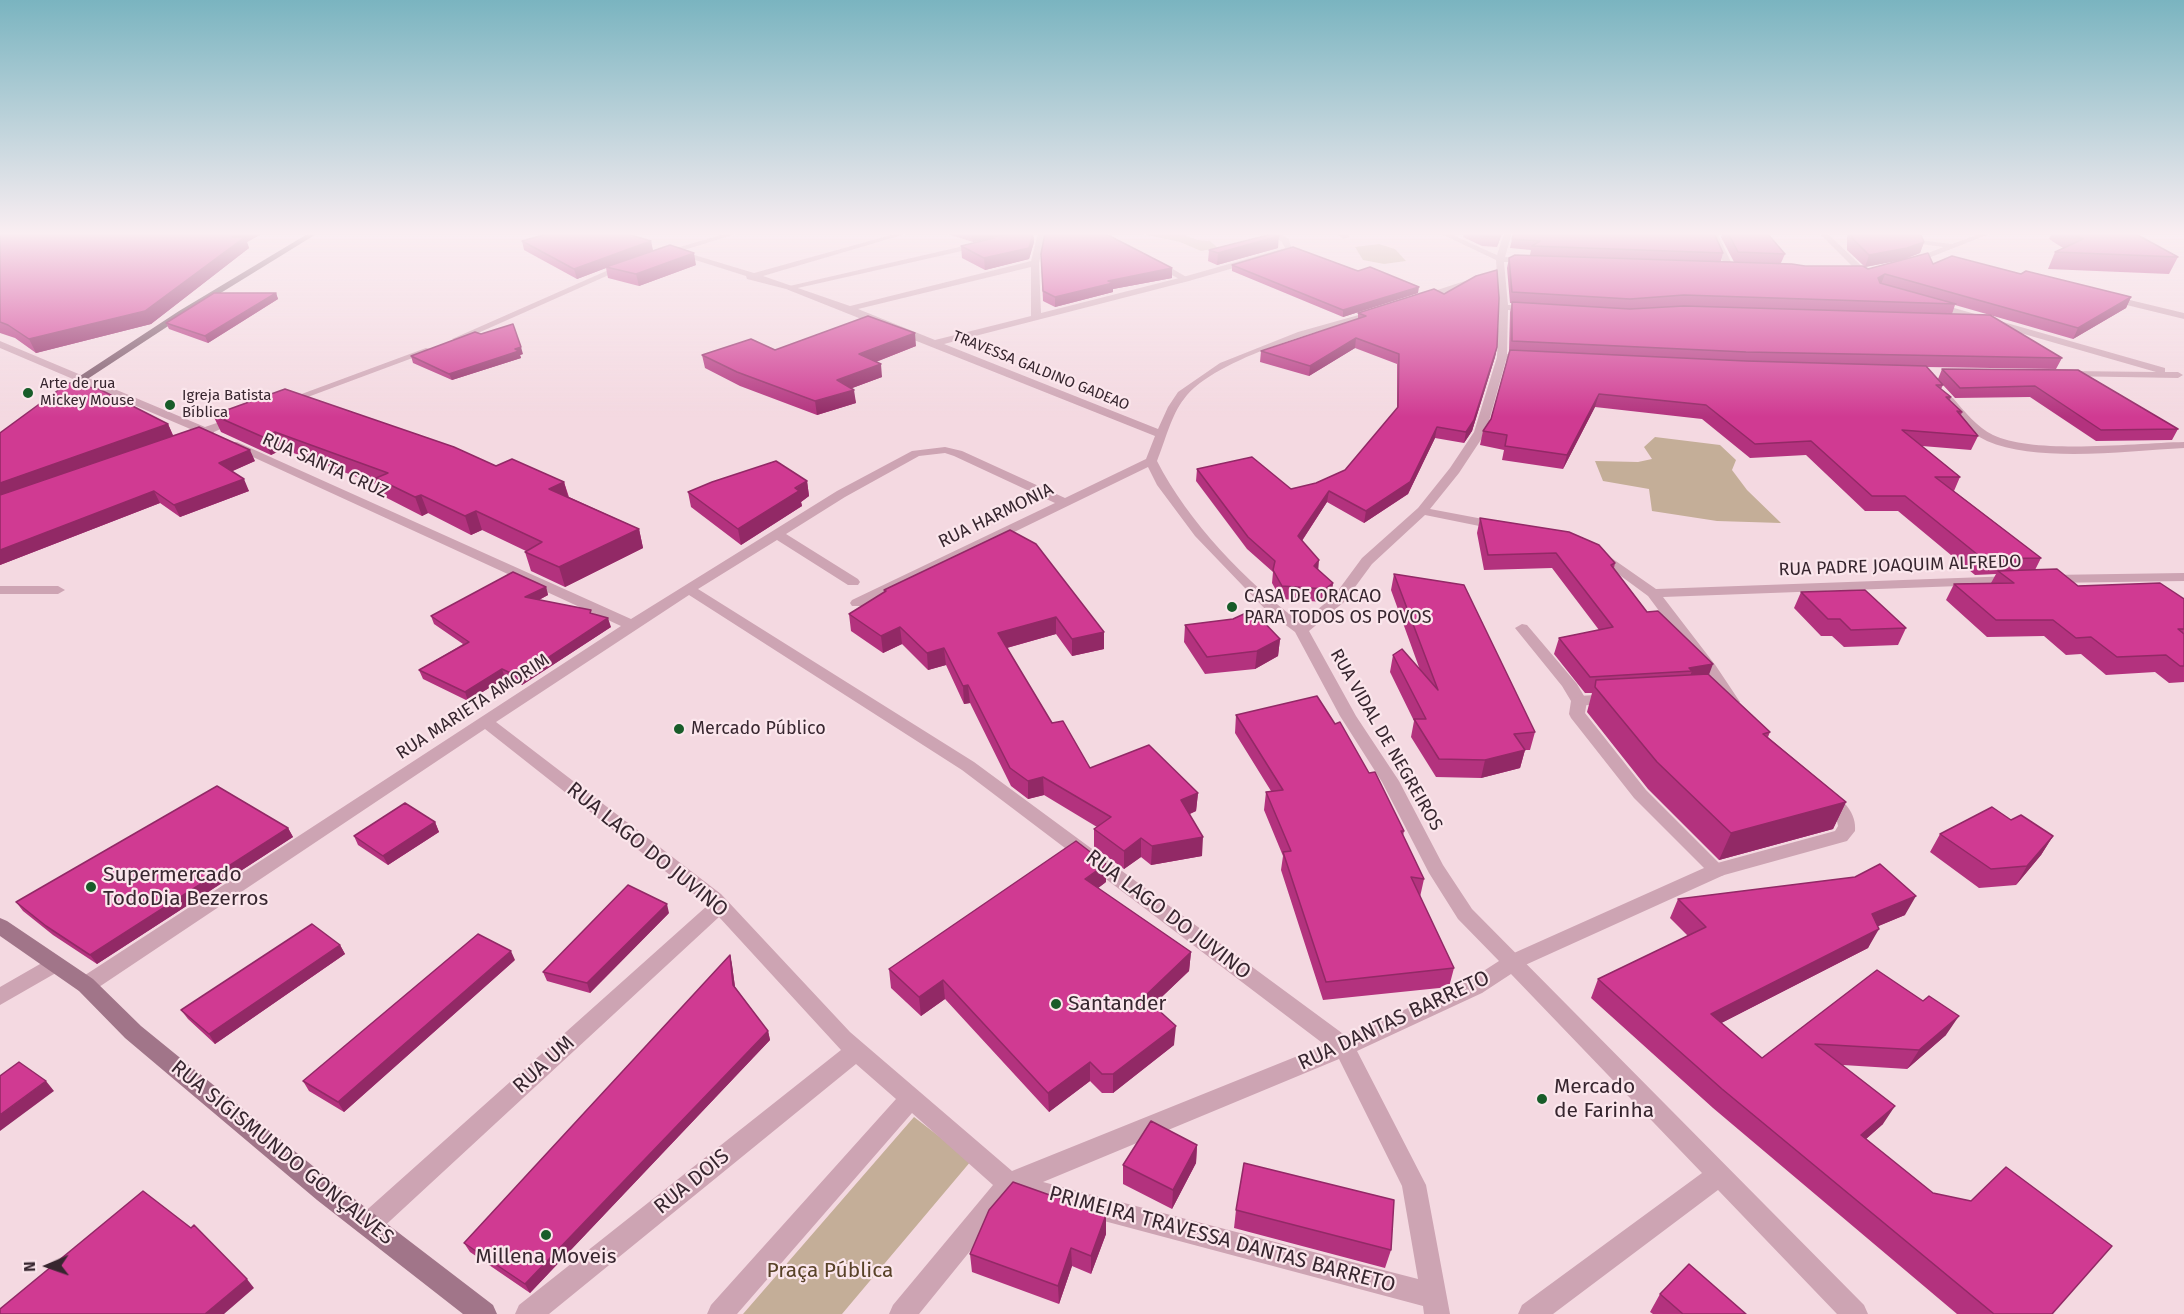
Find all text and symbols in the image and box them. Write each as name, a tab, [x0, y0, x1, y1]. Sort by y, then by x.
street label: TRAVESSA GALDINO GADEAO	[950, 327, 1132, 415]
place label: Arte de rua Mickey Mouse	[40, 375, 134, 410]
marker: Arte de rua Mickey Mouse	[21, 386, 35, 400]
place label: Igreja Batista Bíblica	[182, 387, 271, 422]
marker: Igreja Batista Bíblica	[163, 398, 177, 412]
street label: RUA SANTA CRUZ	[259, 429, 391, 503]
street label: RUA HARMONIA	[935, 479, 1057, 553]
street label: RUA PADRE JOAQUIM ALFREDO	[1778, 551, 2022, 581]
place label: CASA DE ORACAO PARA TODOS OS POVOS	[1244, 586, 1431, 628]
marker: CASA DE ORACAO PARA TODOS OS POVOS	[1225, 600, 1239, 614]
street label: RUA VIDAL DE NEGREIROS	[1325, 645, 1447, 835]
street label: RUA MARIETA AMORIM	[392, 649, 554, 765]
place label: Mercado Público	[691, 718, 826, 740]
marker: Mercado Público	[672, 722, 686, 736]
street label: RUA LAGO DO JUVINO	[561, 777, 733, 923]
street label: RUA LAGO DO JUVINO	[1080, 845, 1256, 985]
place label: Supermercado TodoDia Bezerros	[103, 862, 268, 912]
marker: Supermercado TodoDia Bezerros	[84, 880, 98, 894]
street label: RUA DANTAS BARRETO	[1294, 966, 1494, 1076]
place label: Santander	[1068, 991, 1166, 1017]
marker: Santander	[1049, 997, 1063, 1011]
street label: RUA UM	[508, 1031, 580, 1099]
street label: RUA SIGISMUNDO GONÇALVES	[166, 1055, 398, 1251]
place label: Mercado de Farinha	[1554, 1074, 1654, 1124]
marker: Mercado de Farinha	[1535, 1092, 1549, 1106]
street label: RUA DOIS	[649, 1144, 735, 1220]
street label: PRIMEIRA TRAVESSA DANTAS BARRETO	[1046, 1182, 1398, 1298]
marker: Millena Moveis	[539, 1228, 553, 1242]
north arrow	[18, 1236, 78, 1296]
place label: Millena Moveis	[475, 1244, 617, 1270]
park label: Praça Pública	[766, 1258, 894, 1284]
text: N	[20, 1261, 39, 1272]

